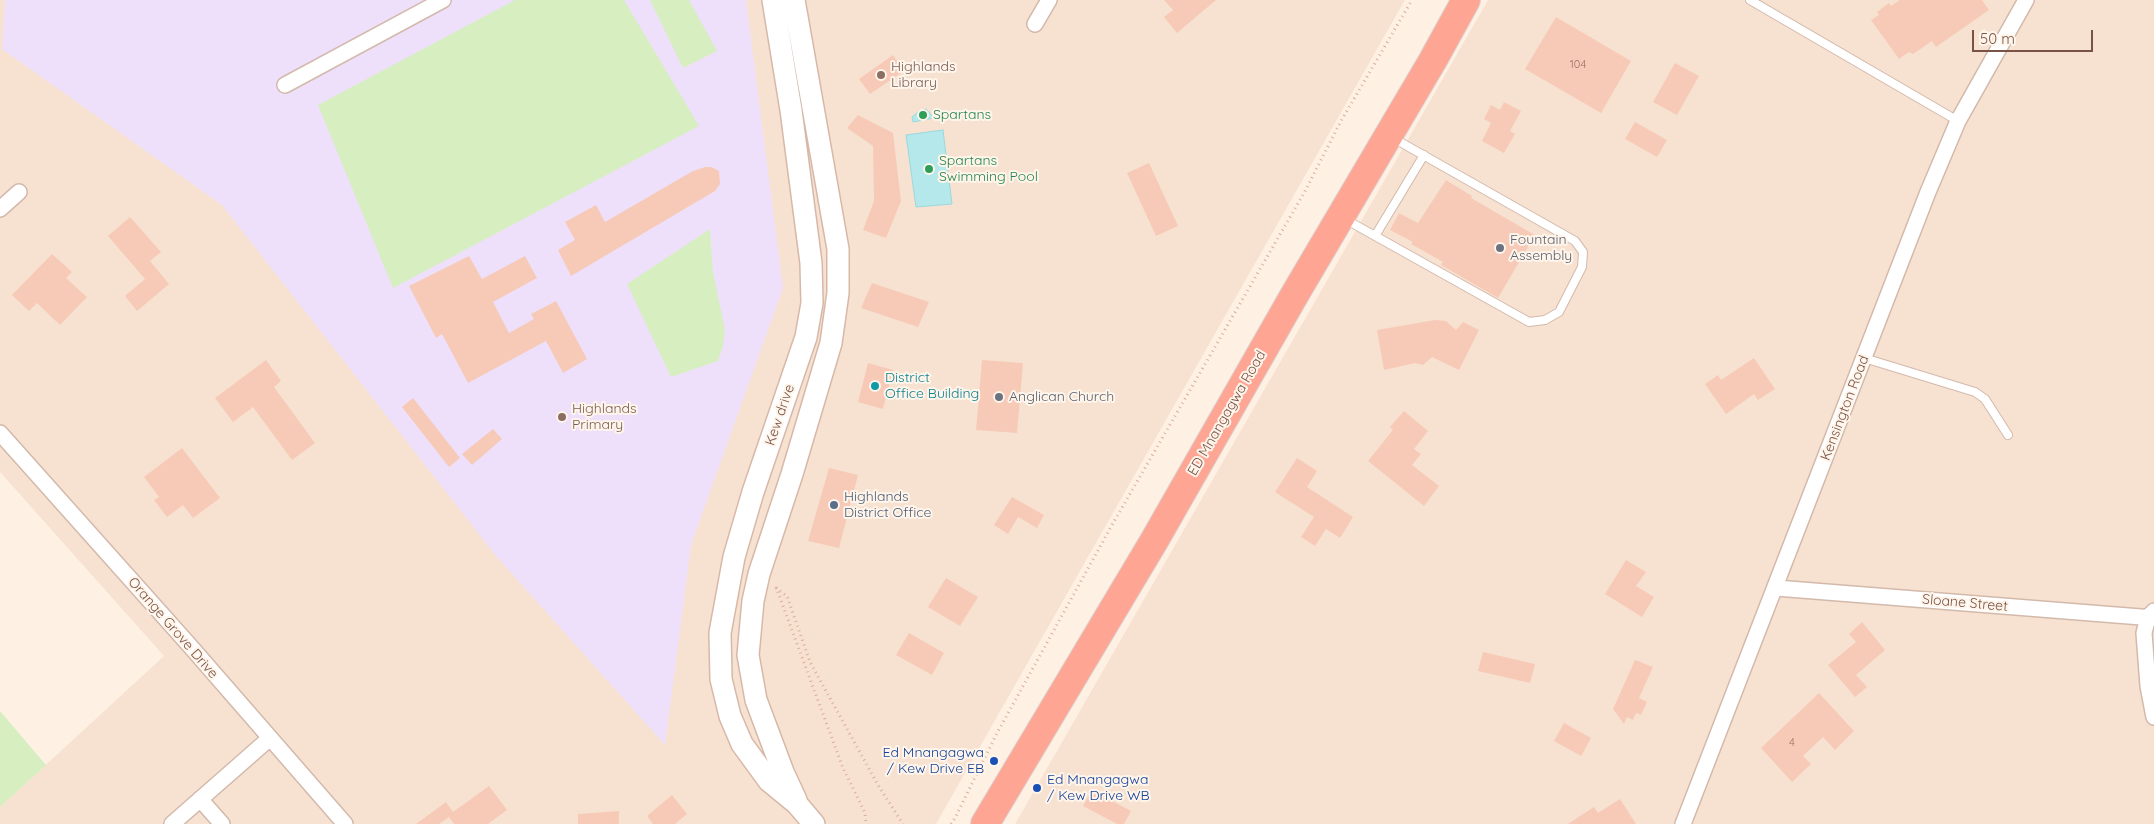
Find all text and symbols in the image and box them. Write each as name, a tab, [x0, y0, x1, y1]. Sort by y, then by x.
scale bar	[1974, 20, 2095, 52]
text: 50 m	[1980, 29, 2015, 48]
house number: 104	[1570, 58, 1586, 72]
place label: Highlands Library	[891, 59, 956, 92]
marker: Highlands Library	[875, 69, 887, 81]
place label: Spartans	[933, 107, 991, 123]
marker: Spartans	[917, 109, 929, 121]
place label: Spartans Swimming Pool	[939, 153, 1038, 186]
marker: Spartans Swimming Pool	[923, 163, 935, 175]
place label: Fountain Assembly	[1510, 232, 1572, 264]
marker: Fountain Assembly	[1494, 242, 1506, 254]
street label: ED Mnangagwa Road	[1184, 347, 1270, 479]
street label: Kensington Road	[1817, 353, 1873, 463]
place label: District Office Building	[885, 370, 979, 402]
marker: District Office Building	[869, 380, 881, 392]
street label: Kew drive	[762, 382, 798, 448]
place label: Anglican Church	[1009, 389, 1114, 405]
marker: Anglican Church	[993, 391, 1005, 403]
place label: Highlands Primary	[572, 401, 637, 434]
marker: Highlands Primary	[556, 411, 568, 423]
place label: Highlands District Office	[844, 489, 932, 522]
marker: Highlands District Office	[828, 499, 840, 511]
street label: Orange Grove Drive	[124, 574, 222, 682]
street label: Sloane Street	[1921, 591, 2009, 615]
house number: 4	[1789, 736, 1795, 750]
place label: Ed Mnangagwa / Kew Drive EB	[883, 745, 984, 778]
marker: Ed Mnangagwa / Kew Drive EB	[988, 755, 1000, 767]
place label: Ed Mnangagwa / Kew Drive WB	[1047, 772, 1150, 804]
marker: Ed Mnangagwa / Kew Drive WB	[1031, 782, 1043, 794]

